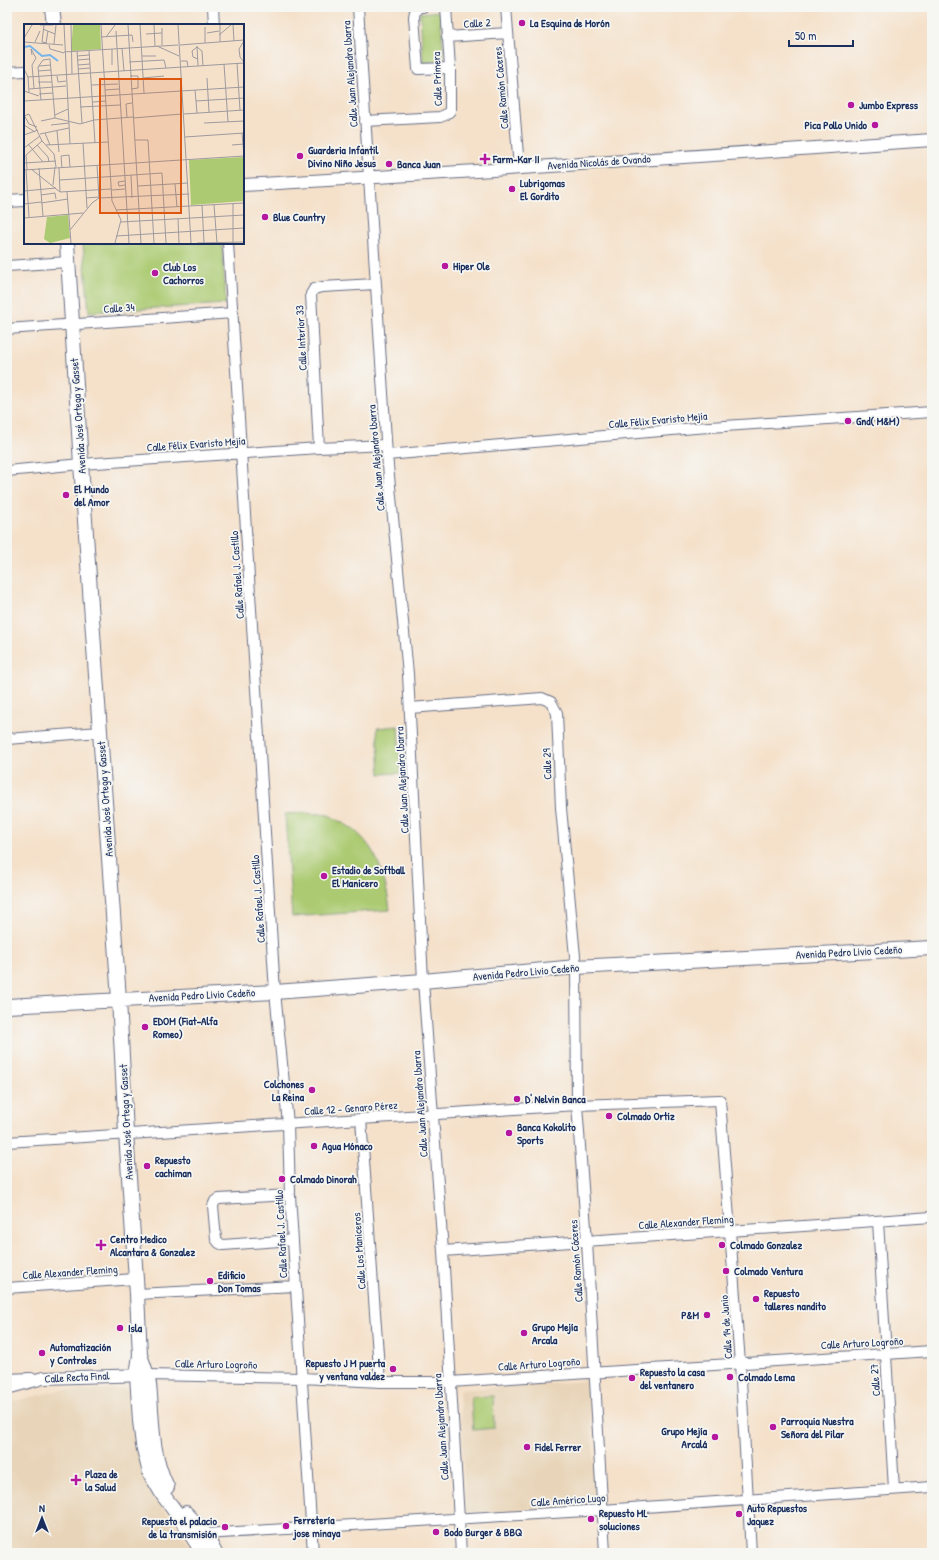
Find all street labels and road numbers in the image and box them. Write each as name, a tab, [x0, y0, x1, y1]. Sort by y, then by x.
street label: Calle 2	[463, 15, 491, 31]
street label: Calle Juan Alejandro lbarra	[339, 20, 361, 128]
street label: Calle Ramón Cáceres	[490, 46, 512, 130]
street label: Calle Primera	[429, 51, 445, 106]
street label: Avenida Nicolás de Ovando	[547, 151, 652, 173]
street label: Calle 34	[103, 300, 135, 316]
street label: Calle Interior 33	[292, 305, 310, 371]
street label: Avenida José Ortega y Gasset	[67, 357, 89, 474]
street label: Calle Juan Alejandro lbarra	[364, 403, 388, 512]
street label: Calle Félix Evaristo Mejía	[608, 409, 709, 431]
street label: Calle Félix Evaristo Mejía	[146, 434, 246, 454]
street label: Calle Rafael J. Castillo	[227, 530, 247, 620]
street label: Calle Juan Alejandro lbarra	[392, 726, 412, 834]
street label: Avenida José Ortega y Gasset	[94, 740, 116, 857]
street label: Calle 29	[539, 748, 555, 780]
street label: Calle Rafael J. Castillo	[248, 854, 268, 944]
street label: Avenida Pedro Livio Cedeño	[795, 942, 903, 962]
street label: Avenida Pedro Livio Cedeño	[472, 960, 580, 984]
street label: Avenida Pedro Livio Cedeño	[148, 985, 256, 1005]
street label: Calle Juan Alejandro lbarra	[409, 1050, 431, 1158]
street label: Avenida José Ortega y Gasset	[116, 1063, 136, 1180]
street label: Calle 12 - Genaro Pérez	[304, 1098, 399, 1118]
street label: Calle Rafael J. Castillo	[272, 1189, 290, 1278]
street label: Calle Los Maniceros	[349, 1212, 369, 1290]
street label: Calle Alexander Fleming	[638, 1212, 734, 1232]
street label: Calle Ramón Cáceres	[566, 1219, 586, 1303]
street label: Calle Alexander Fleming	[22, 1262, 118, 1282]
street label: Calle 14 de Junio	[717, 1294, 735, 1360]
street label: Calle Arturo Logroño	[820, 1334, 904, 1352]
street label: Calle Arturo Logroño	[497, 1354, 581, 1374]
street label: Calle Arturo Logroño	[175, 1356, 258, 1372]
street label: Calle 27	[867, 1363, 883, 1397]
street label: Calle Recta Final	[44, 1368, 110, 1386]
street label: Calle Juan Alejandro lbarra	[430, 1373, 452, 1481]
street label: Calle Américo Lugo	[530, 1490, 606, 1510]

